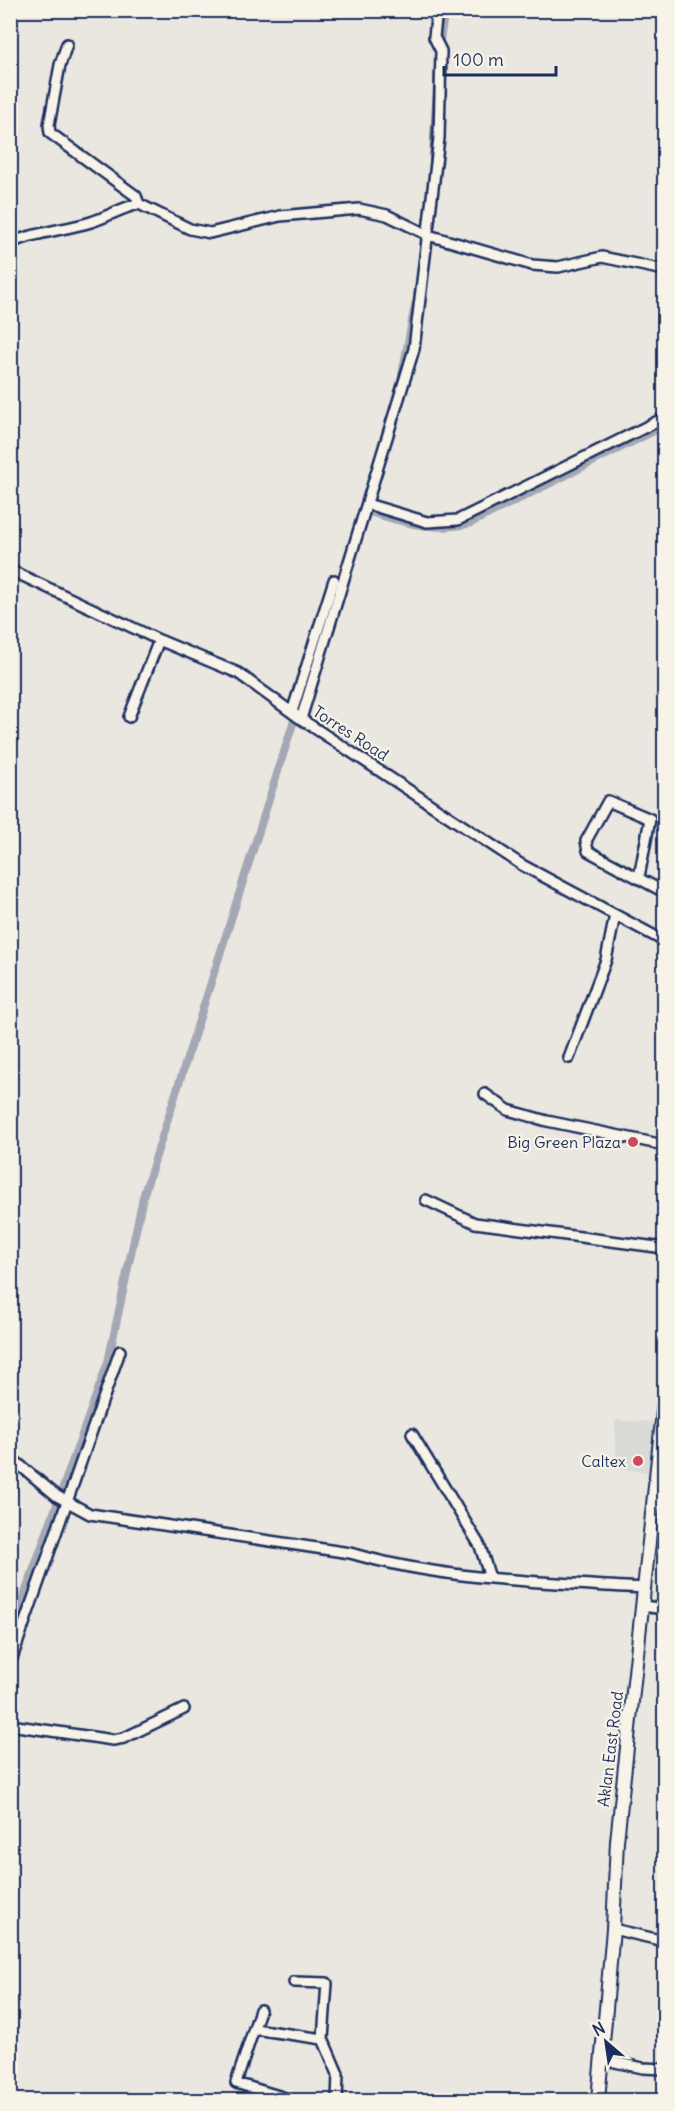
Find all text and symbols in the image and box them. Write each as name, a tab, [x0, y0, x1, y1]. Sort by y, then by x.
scale bar	[444, 39, 556, 77]
text: 100 m	[453, 48, 504, 71]
street label: Torres Road	[309, 701, 393, 765]
place label: Big Green Plaza	[507, 1132, 621, 1152]
marker: Big Green Plaza	[626, 1135, 640, 1149]
place label: Caltex	[581, 1451, 626, 1471]
marker: Caltex	[631, 1454, 645, 1468]
street label: Aklan East Road	[593, 1690, 627, 1808]
north arrow	[576, 2012, 636, 2072]
text: N	[589, 2017, 608, 2040]

